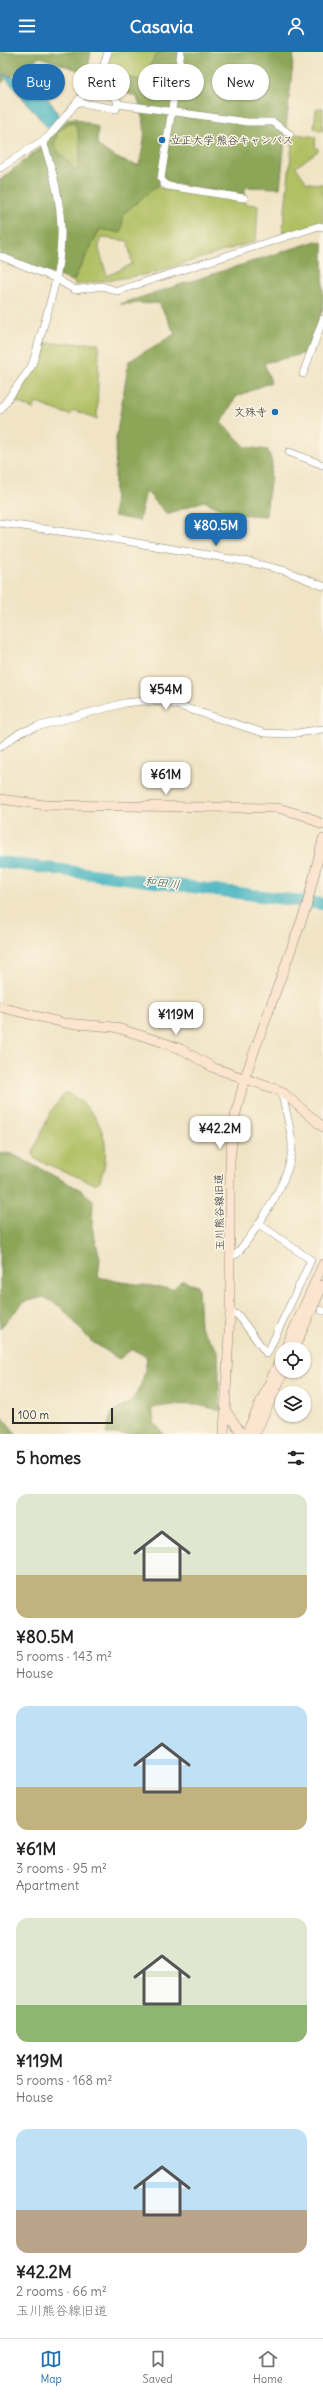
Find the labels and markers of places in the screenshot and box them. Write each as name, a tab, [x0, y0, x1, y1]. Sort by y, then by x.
place label: 立正大学 熊谷キャンパス	[170, 133, 293, 147]
marker: 立正大学 熊谷キャンパス	[157, 135, 167, 145]
place label: 文殊寺	[234, 405, 267, 419]
marker: 文殊寺	[270, 407, 280, 417]
pin: ¥80.5M	[183, 513, 249, 547]
pin: ¥54M	[142, 677, 190, 711]
pin: ¥61M	[142, 762, 190, 796]
pin: ¥119M	[148, 1002, 204, 1036]
pin: ¥42.2M	[187, 1116, 253, 1150]

